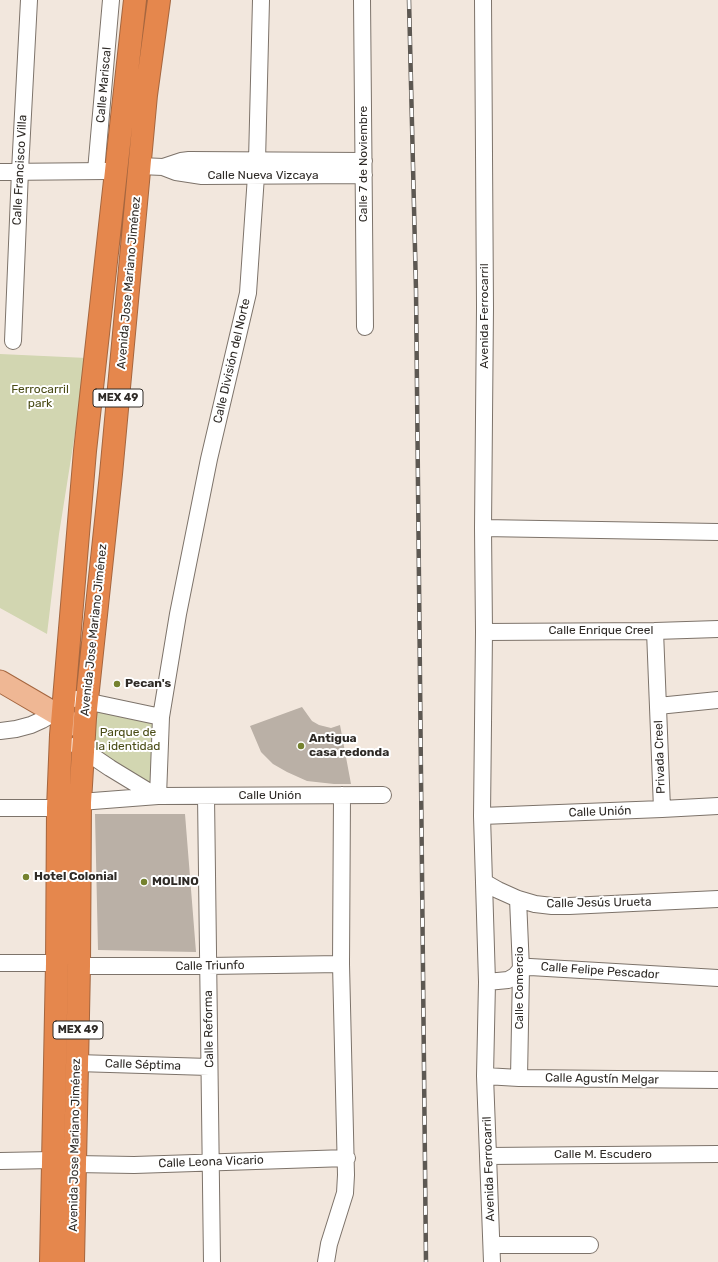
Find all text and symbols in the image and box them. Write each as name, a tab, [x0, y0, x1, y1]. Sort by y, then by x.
street label: Calle Mariscal	[94, 47, 114, 123]
street label: Calle 7 de Noviembre	[357, 106, 371, 222]
street label: Calle Francisco Villa	[10, 114, 30, 226]
street label: Calle Nueva Vizcaya	[207, 169, 319, 183]
street label: Avenida Jose Mariano Jiménez	[114, 196, 144, 370]
street label: Avenida Ferrocarril	[478, 263, 492, 369]
street label: Calle División del Norte	[211, 297, 253, 425]
park label: Ferrocarril park	[11, 383, 69, 411]
road number: MEX 49	[93, 389, 143, 407]
street label: Avenida Jose Mariano Jiménez	[78, 543, 110, 717]
street label: Calle Enrique Creel	[549, 624, 653, 638]
place label: Pecan's	[125, 677, 171, 691]
marker: Pecan's	[112, 679, 122, 689]
street label: Privada Creel	[652, 720, 668, 794]
park label: Parque de la identidad	[96, 726, 160, 754]
place label: Antigua casa redonda	[309, 732, 389, 760]
marker: Antigua casa redonda	[296, 741, 306, 751]
street label: Calle Unión	[239, 789, 301, 803]
street label: Calle Unión	[568, 804, 632, 820]
place label: Hotel Colonial	[34, 870, 117, 884]
marker: Hotel Colonial	[21, 872, 31, 882]
place label: MOLINO	[152, 875, 199, 889]
marker: MOLINO	[139, 877, 149, 887]
street label: Calle Jesús Urueta	[546, 895, 652, 911]
street label: Calle Comercio	[513, 946, 527, 1030]
street label: Calle Triunfo	[175, 958, 245, 974]
street label: Calle Felipe Pescador	[540, 960, 660, 982]
street label: Calle Reforma	[201, 990, 217, 1068]
road number: MEX 49	[53, 1021, 103, 1039]
street label: Calle Séptima	[105, 1056, 181, 1074]
street label: Avenida Jose Mariano Jiménez	[66, 1058, 84, 1232]
street label: Calle Agustín Melgar	[545, 1071, 659, 1087]
street label: Avenida Ferrocarril	[480, 1116, 498, 1222]
street label: Calle M. Escudero	[554, 1148, 652, 1162]
street label: Calle Leona Vicario	[158, 1153, 264, 1171]

